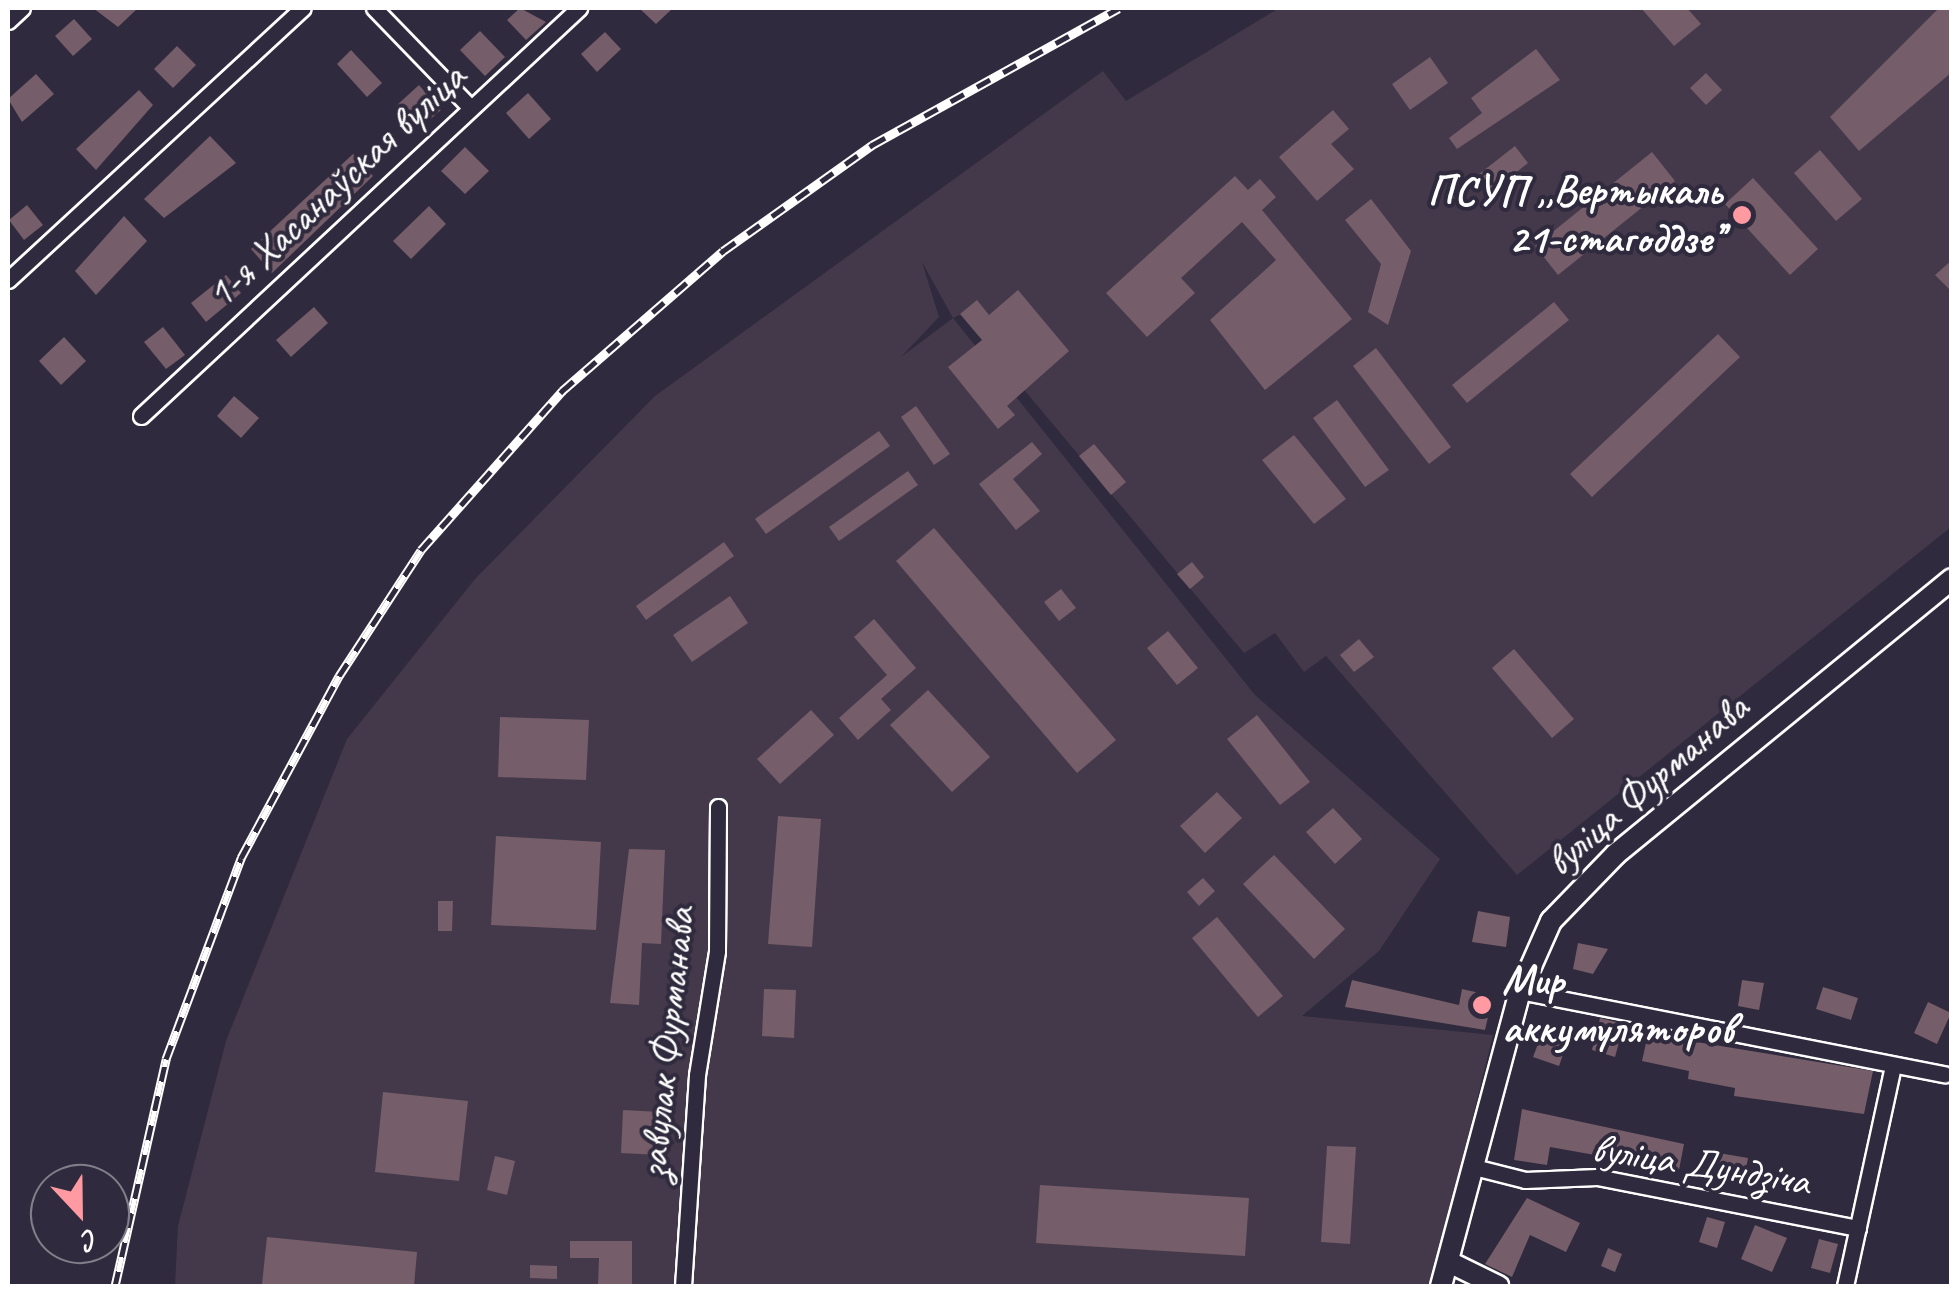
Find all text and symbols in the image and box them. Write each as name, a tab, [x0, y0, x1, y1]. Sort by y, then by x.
street label: 1-я Хасанаўская вуліца	[197, 54, 475, 318]
place label: ПСУП ,,Вертыкаль 21-стагоддзе’’	[1428, 166, 1722, 264]
marker: ПСУП ,,Вертыкаль 21-стагоддзе’’	[1731, 204, 1753, 226]
street label: вуліца Фурманава	[1534, 682, 1760, 888]
street label: завулак Фурманава	[628, 903, 706, 1183]
place label: Мир аккумуляторов	[1502, 956, 1735, 1054]
marker: Мир аккумуляторов	[1471, 994, 1493, 1016]
street label: вуліца Дундзіча	[1588, 1123, 1814, 1207]
north arrow	[30, 1164, 130, 1264]
text: С	[78, 1222, 104, 1259]

